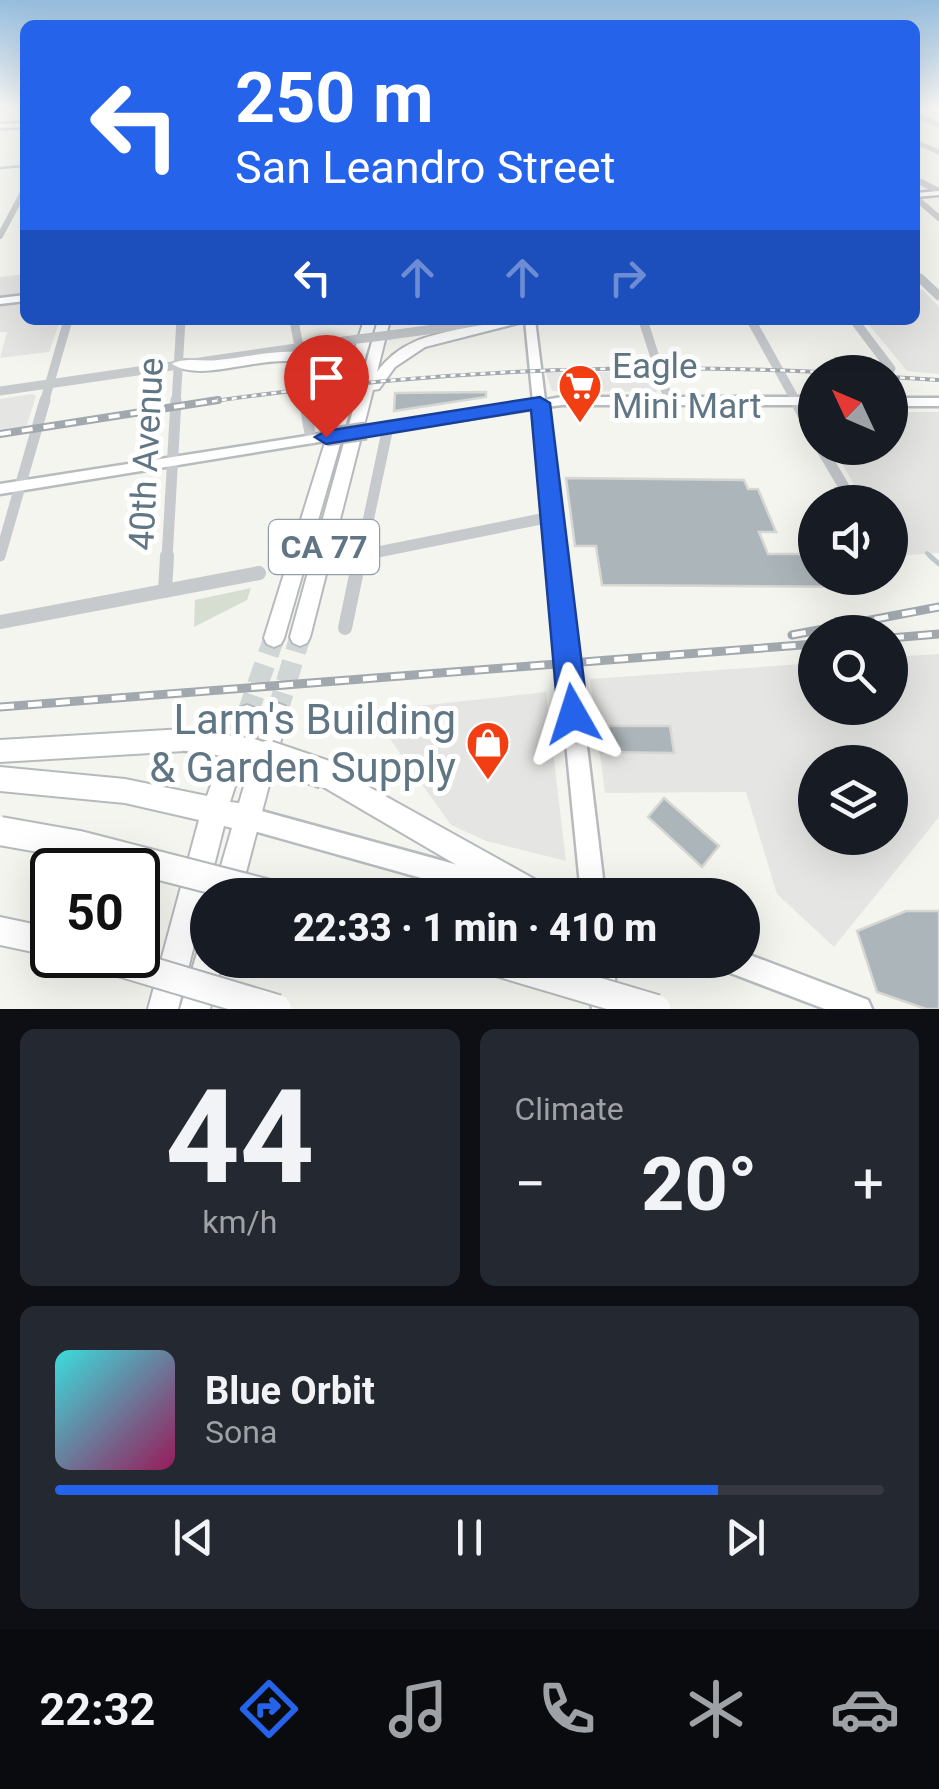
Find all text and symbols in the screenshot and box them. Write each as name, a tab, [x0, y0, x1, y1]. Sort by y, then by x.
text: 250 m	[235, 57, 434, 139]
icon: left	[70, 60, 200, 190]
text: San Leandro Street	[235, 141, 615, 194]
icon: left	[285, 250, 340, 305]
icon: ahead	[390, 250, 445, 305]
icon: ahead	[495, 250, 550, 305]
icon: right	[600, 250, 655, 305]
pin	[284, 335, 369, 438]
place label: Eagle Mini Mart	[612, 346, 761, 427]
icon: arrive	[299, 350, 354, 405]
north arrow	[798, 355, 908, 465]
map controls	[798, 355, 908, 855]
street label: 40th Avenue	[121, 356, 172, 552]
supermarket icon: Eagle Mini Mart	[557, 363, 603, 424]
button: sound	[798, 485, 908, 595]
road number: CA 77	[269, 520, 379, 574]
button: search	[798, 615, 908, 725]
position arrow	[521, 662, 625, 766]
place label: Larm's Building & Garden Supply	[149, 695, 456, 792]
shop icon: Larm's Building & Garden Supply	[465, 720, 511, 781]
button: layers	[798, 745, 908, 855]
speed limit sign: 50	[30, 848, 160, 978]
text: 22:33 · 1 min · 410 m	[293, 906, 657, 950]
text: 44	[165, 1061, 314, 1214]
text: Climate	[515, 1090, 624, 1128]
text: 20°	[641, 1140, 757, 1228]
text: −	[515, 1152, 546, 1216]
text: +	[853, 1152, 884, 1216]
text: km/h	[202, 1203, 277, 1241]
text: Blue Orbit	[205, 1369, 375, 1413]
text: Sona	[205, 1413, 277, 1451]
icon: previous	[166, 1510, 221, 1565]
icon: pause	[442, 1510, 497, 1565]
icon: next	[718, 1510, 773, 1565]
icon: directions	[234, 1674, 304, 1744]
icon: music	[383, 1674, 453, 1744]
icon: phone	[532, 1674, 602, 1744]
icon: climate	[681, 1674, 751, 1744]
icon: car	[830, 1674, 900, 1744]
text: 22:32	[39, 1683, 155, 1736]

